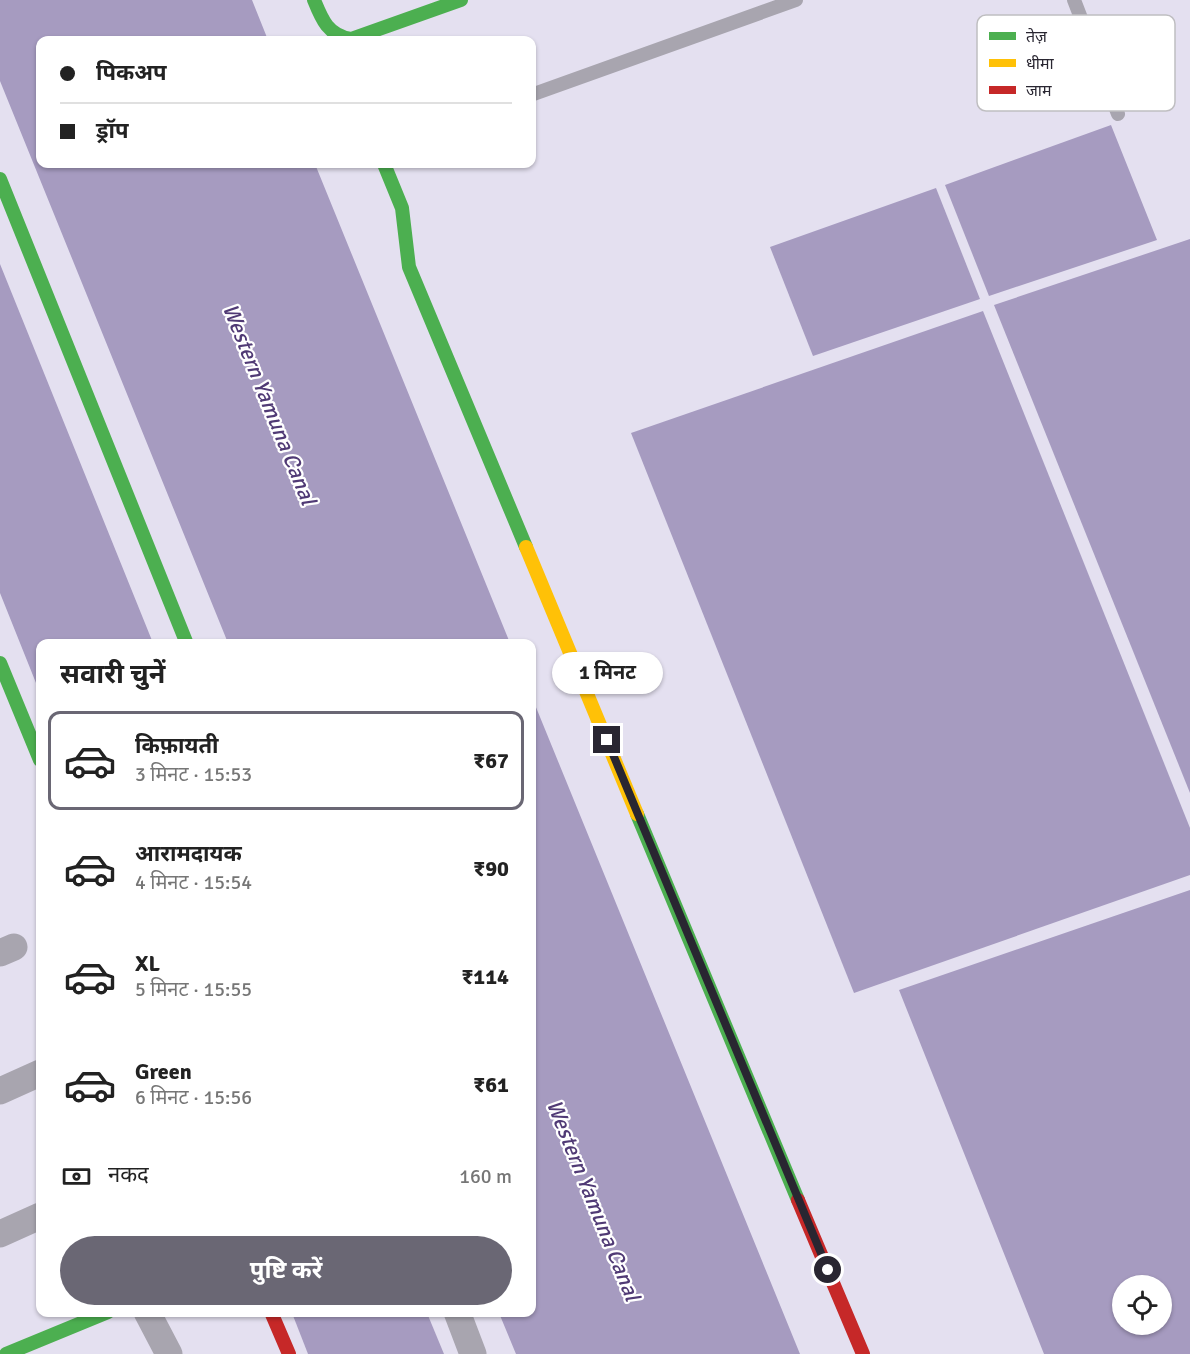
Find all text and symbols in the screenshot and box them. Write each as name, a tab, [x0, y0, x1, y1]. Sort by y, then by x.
legend	[977, 15, 1175, 111]
text: तेज़	[1026, 27, 1048, 47]
text: धीमा	[1026, 54, 1055, 74]
text: पिकअप	[96, 59, 167, 86]
text: जाम	[1026, 81, 1052, 101]
text: ड्रॉप	[96, 117, 129, 144]
water label: Western Yamuna Canal	[217, 300, 323, 510]
callout: 1 मिनट	[552, 653, 662, 695]
text: सवारी चुनें	[60, 658, 165, 691]
text: 1 मिनट	[579, 660, 636, 685]
route end	[593, 726, 620, 753]
text: किफ़ायती	[135, 732, 219, 759]
icon: car	[63, 734, 117, 788]
text: ₹67	[473, 747, 509, 774]
text: 3 मिनट · 15:53	[135, 762, 252, 787]
text: आरामदायक	[135, 840, 242, 867]
icon: car	[63, 842, 117, 896]
text: ₹90	[473, 855, 509, 882]
text: 4 मिनट · 15:54	[135, 870, 252, 895]
icon: car	[63, 950, 117, 1004]
text: XL	[135, 950, 160, 977]
text: ₹114	[461, 963, 509, 990]
text: 5 मिनट · 15:55	[135, 977, 252, 1002]
icon: car	[63, 1058, 117, 1112]
text: Green	[135, 1058, 192, 1085]
text: ₹61	[473, 1071, 509, 1098]
text: 6 मिनट · 15:56	[135, 1085, 252, 1110]
water label: Western Yamuna Canal	[541, 1096, 647, 1306]
icon: cash	[60, 1160, 93, 1193]
text: नकद	[108, 1161, 149, 1188]
text: 160 m	[459, 1164, 512, 1189]
button: पुष्टि करें	[60, 1236, 512, 1305]
route start	[814, 1256, 841, 1283]
map controls	[1112, 1275, 1172, 1335]
button: locate	[1112, 1275, 1172, 1335]

